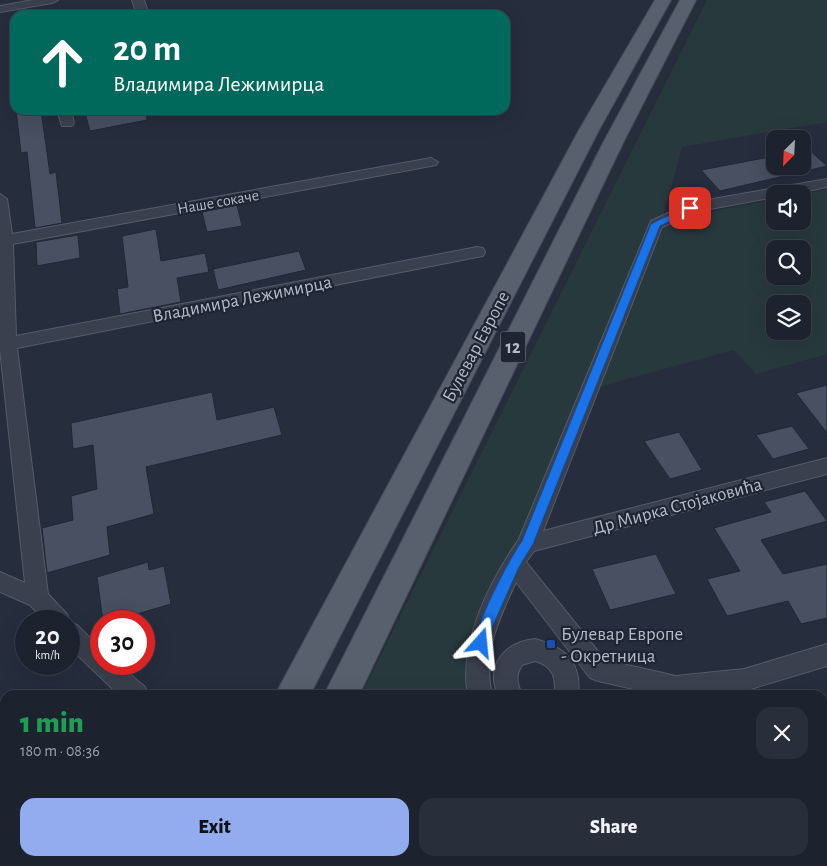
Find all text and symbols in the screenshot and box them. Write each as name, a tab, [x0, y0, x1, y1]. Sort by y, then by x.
icon: ahead	[30, 30, 95, 95]
text: 20 m	[113, 32, 181, 67]
text: Владимира Лежимирца	[113, 73, 324, 95]
north arrow	[766, 130, 811, 175]
map controls	[766, 130, 811, 340]
button: sound	[766, 185, 811, 230]
street label: Наше сокаче	[176, 187, 260, 217]
pin	[669, 187, 711, 229]
icon: arrive	[676, 194, 704, 222]
button: search	[766, 240, 811, 285]
street label: Владимира Лежимирца	[151, 273, 334, 326]
street label: Булевар Европе	[439, 288, 513, 405]
button: layers	[766, 295, 811, 340]
road number: 12	[500, 332, 526, 362]
street label: Др Мирка Стојаковића	[591, 475, 765, 538]
speed limit sign: 30	[90, 610, 155, 675]
position arrow	[454, 616, 506, 668]
text: 20	[35, 624, 60, 649]
place label: Булевар Европе - Окретница	[561, 625, 683, 666]
marker: Булевар Европе - Окретница	[545, 638, 557, 650]
text: km/h	[35, 649, 60, 661]
button: close	[756, 707, 808, 759]
text: 1 min	[20, 708, 84, 738]
text: 180 m · 08:36	[20, 743, 100, 759]
button: Exit	[20, 798, 409, 856]
button: Share	[419, 798, 808, 856]

